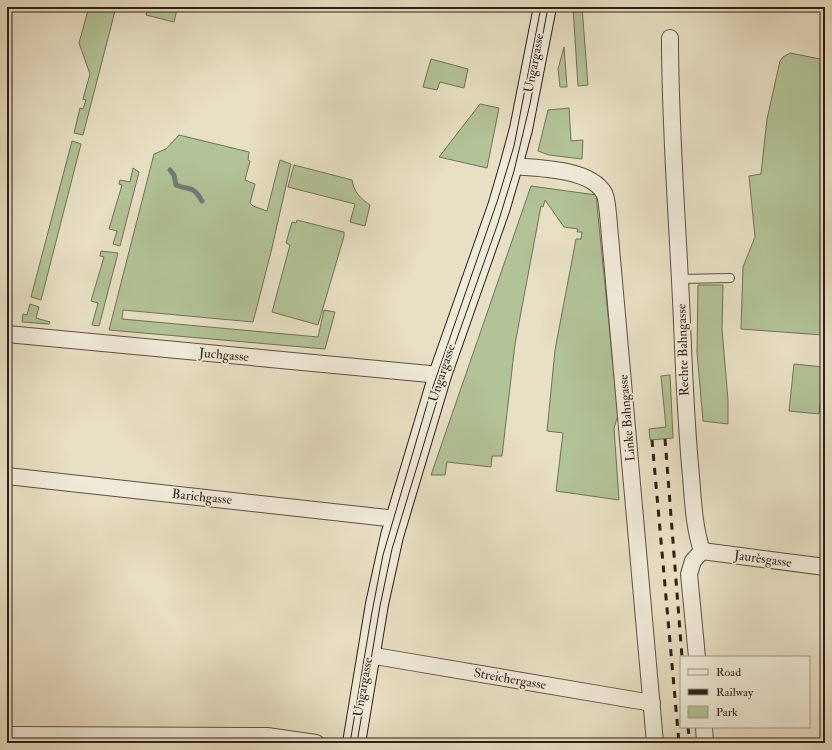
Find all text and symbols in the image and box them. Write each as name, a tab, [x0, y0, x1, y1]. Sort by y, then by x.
street label: Ungargasse	[520, 32, 548, 94]
street label: Rechte Bahngasse	[673, 303, 693, 397]
street label: Ungargasse	[425, 342, 459, 404]
street label: Juchgasse	[197, 345, 250, 365]
street label: Linke Bahngasse	[615, 373, 639, 462]
street label: Barichgasse	[171, 486, 233, 508]
street label: Jaurèsgasse	[732, 547, 793, 571]
street label: Ungargasse	[350, 656, 376, 718]
legend	[680, 656, 810, 728]
street label: Streichergasse	[472, 665, 548, 693]
text: Road	[716, 665, 741, 680]
text: Railway	[716, 685, 754, 700]
text: Park	[716, 705, 738, 720]

